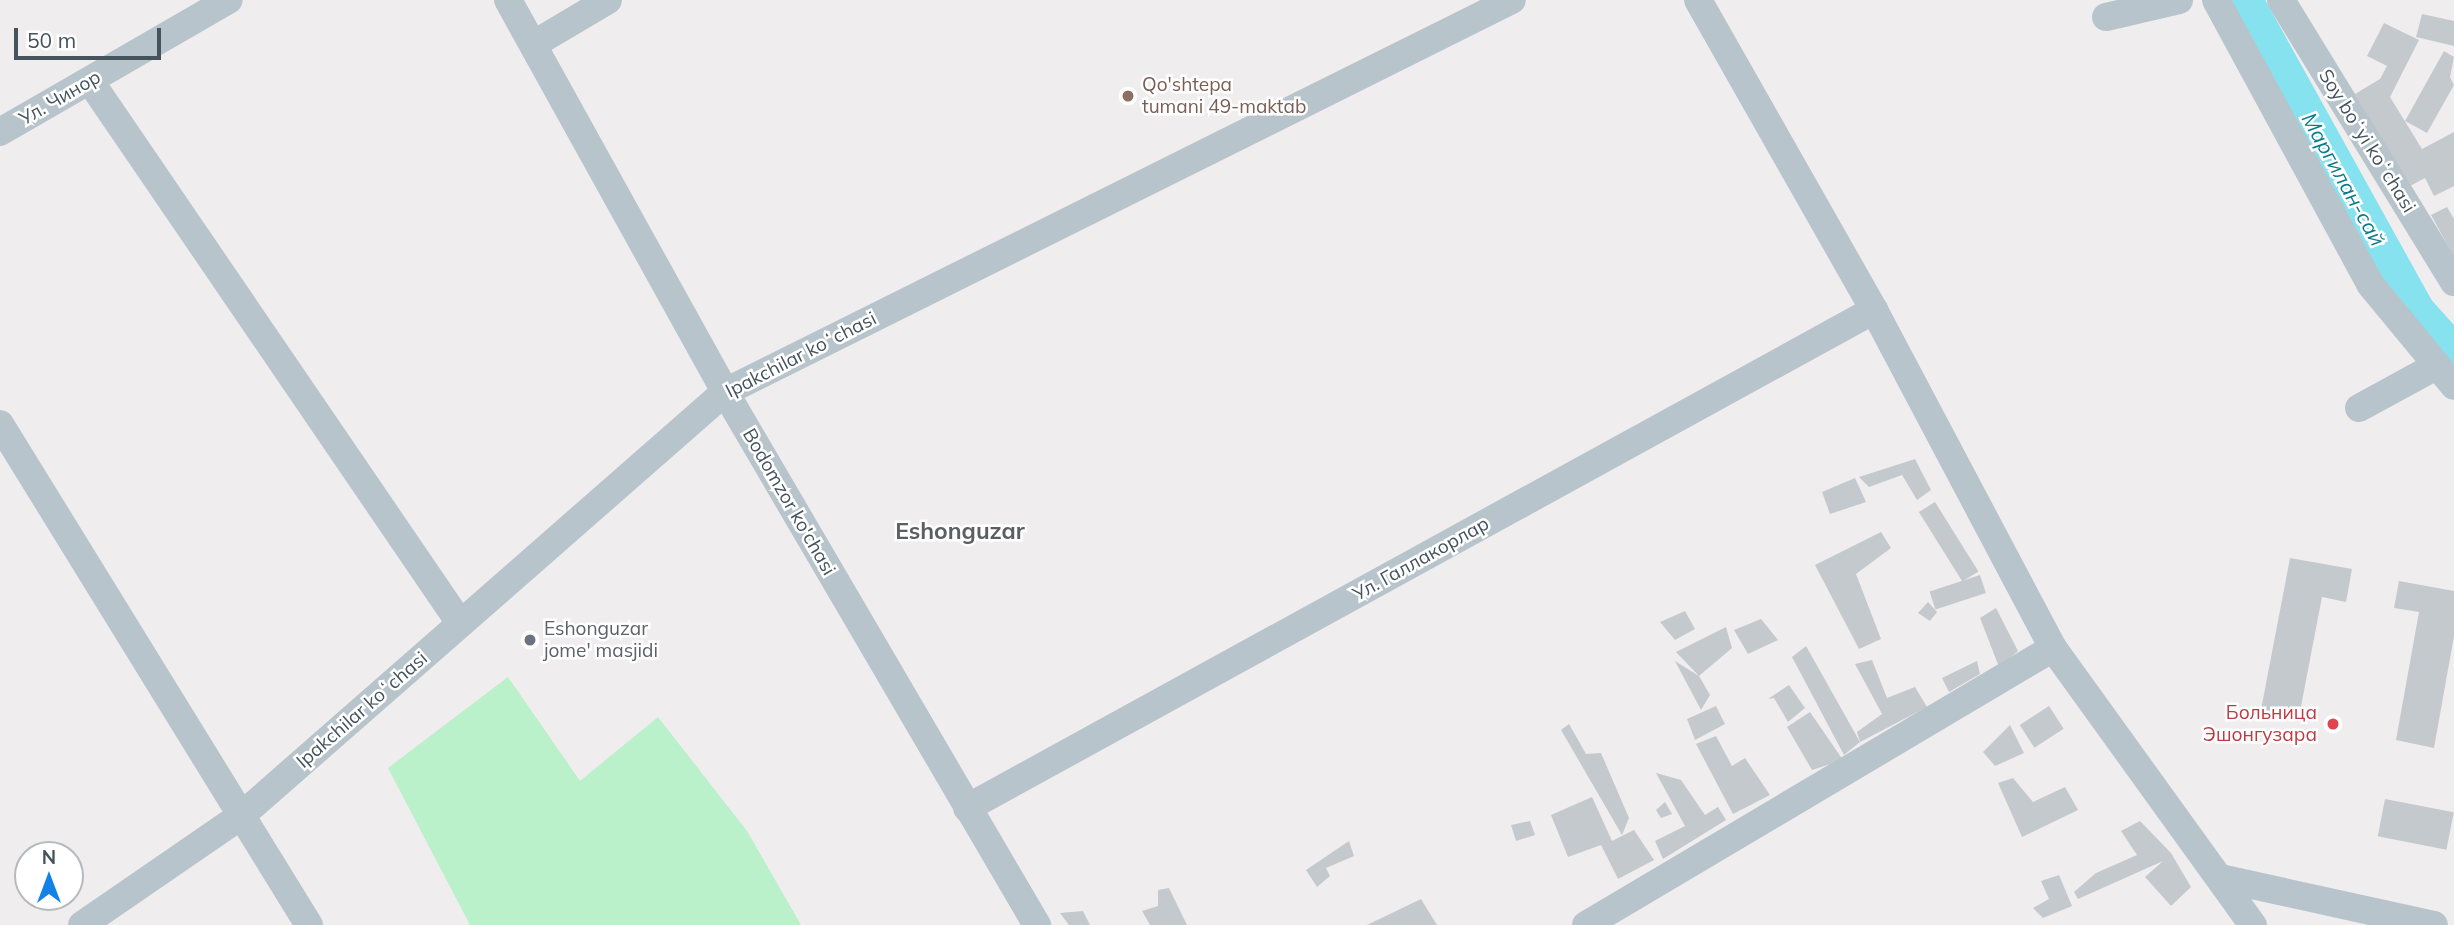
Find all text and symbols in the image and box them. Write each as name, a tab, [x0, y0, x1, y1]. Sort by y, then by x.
scale bar	[18, 14, 164, 58]
text: 50 m	[27, 27, 76, 53]
street label: Soy boʻyi koʻchasi	[2314, 65, 2420, 217]
street label: Ул. Чинор	[15, 66, 105, 130]
place label: Qo'shtepa tumani 49-maktab	[1142, 74, 1306, 118]
marker: Qo'shtepa tumani 49-maktab	[1120, 88, 1136, 104]
water label: Маргилан-сай	[2297, 108, 2391, 250]
street label: Ipakchilar koʻchasi	[722, 307, 880, 403]
street label: Bodomzor ko'chasi	[738, 425, 840, 579]
street label: Ул. Галлакорлар	[1349, 512, 1493, 606]
district label: Eshonguzar	[895, 517, 1025, 545]
place label: Eshonguzar jome' masjidi	[544, 618, 658, 662]
marker: Eshonguzar jome' masjidi	[522, 632, 538, 648]
street label: Ipakchilar koʻchasi	[292, 647, 432, 773]
place label: Больница Эшонгузара	[2203, 702, 2317, 746]
marker: Больница Эшонгузара	[2323, 714, 2343, 734]
north arrow	[14, 841, 84, 911]
text: N	[42, 845, 56, 869]

